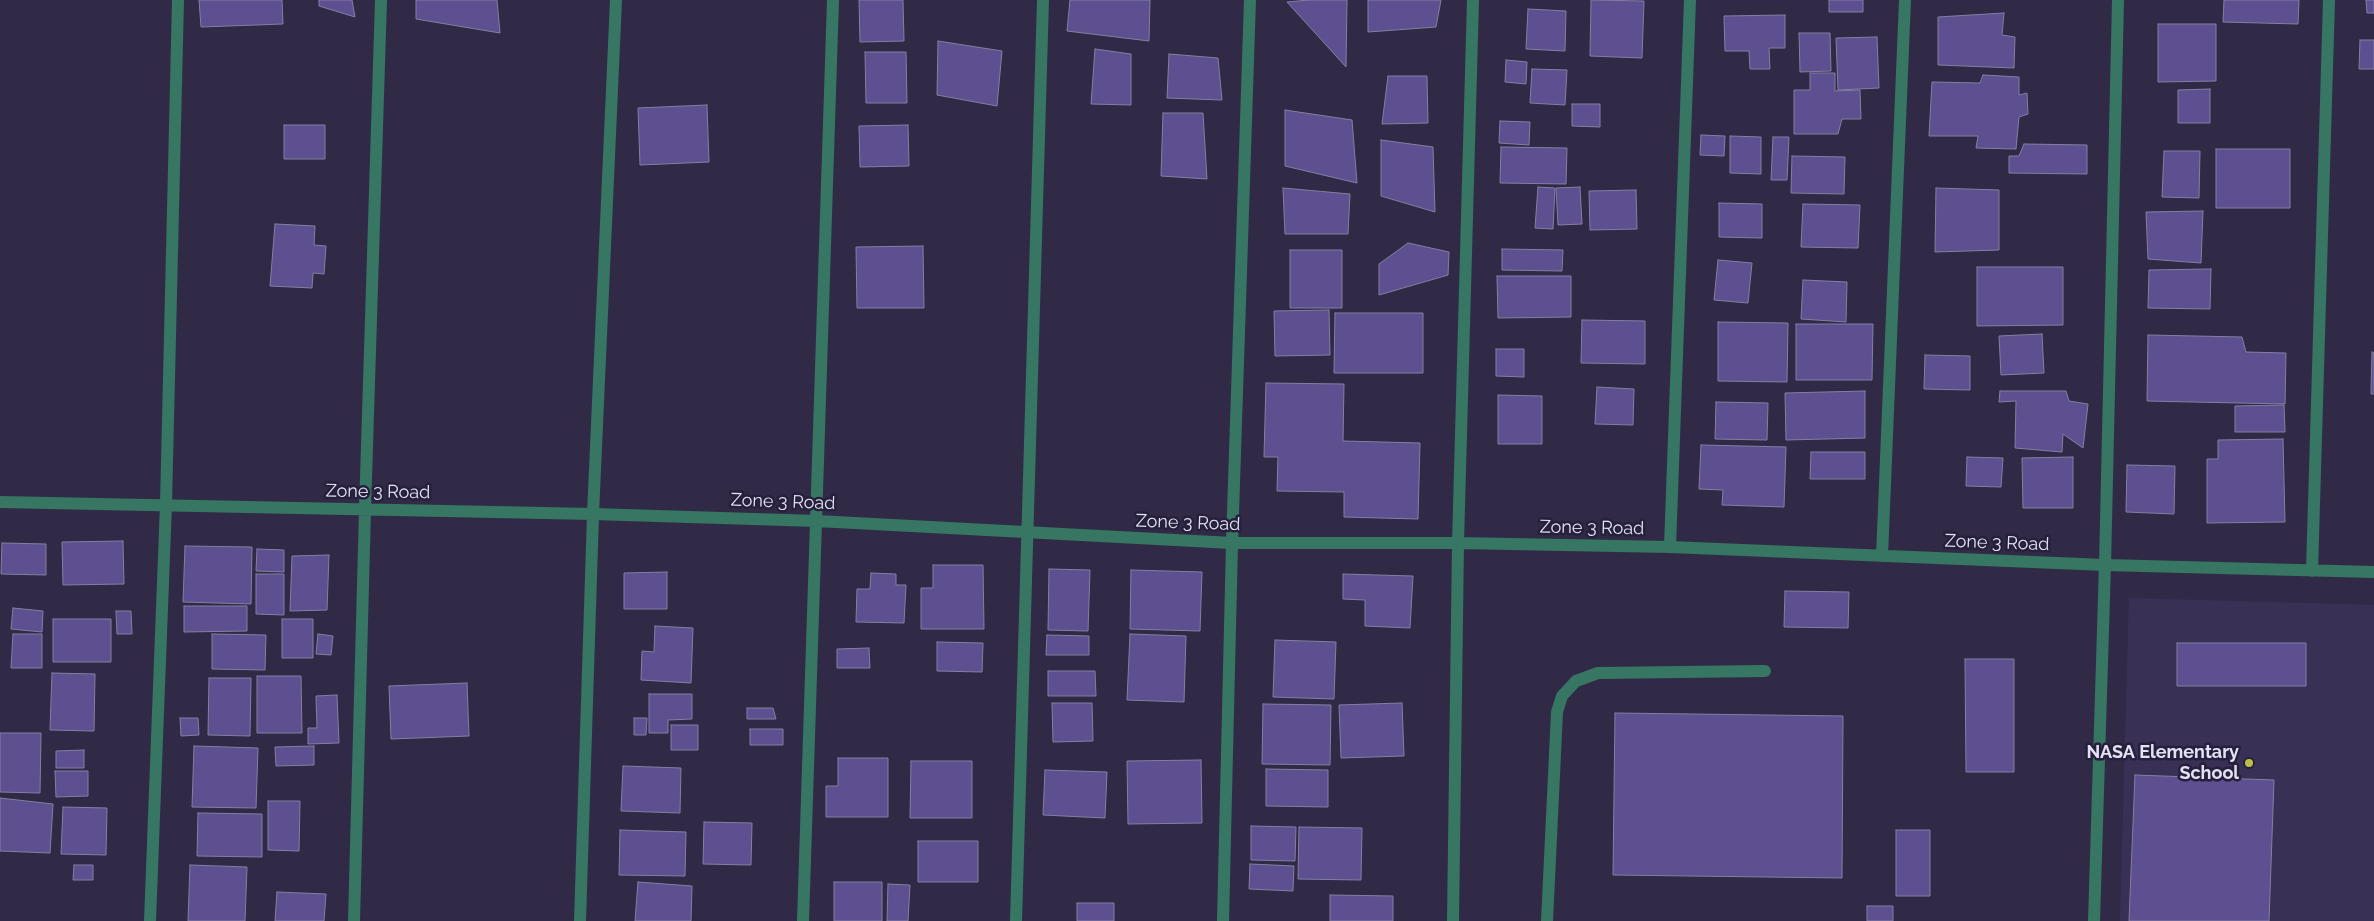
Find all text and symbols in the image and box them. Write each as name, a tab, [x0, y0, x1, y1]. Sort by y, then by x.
street label: Zone 3 Road	[325, 480, 431, 504]
street label: Zone 3 Road	[730, 489, 836, 515]
street label: Zone 3 Road	[1135, 510, 1241, 536]
street label: Zone 3 Road	[1539, 516, 1645, 540]
street label: Zone 3 Road	[1944, 530, 2050, 556]
place label: NASA Elementary School	[2086, 742, 2239, 784]
marker: NASA Elementary School	[2243, 757, 2255, 769]

